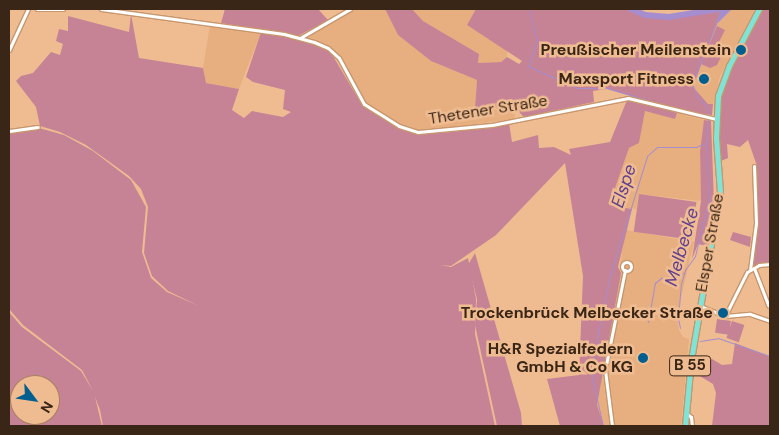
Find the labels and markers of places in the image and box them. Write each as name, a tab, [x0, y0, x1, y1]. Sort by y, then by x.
place label: Preußischer Meilenstein	[541, 40, 731, 60]
marker: Preußischer Meilenstein	[735, 44, 747, 56]
place label: Maxsport Fitness	[559, 69, 694, 89]
marker: Maxsport Fitness	[698, 73, 710, 85]
place label: Trockenbrück Melbecker Straße	[461, 303, 713, 323]
marker: Trockenbrück Melbecker Straße	[717, 307, 729, 319]
place label: H&R Spezialfedern GmbH & Co KG	[488, 339, 633, 377]
marker: H&R Spezialfedern GmbH & Co KG	[637, 352, 649, 364]

